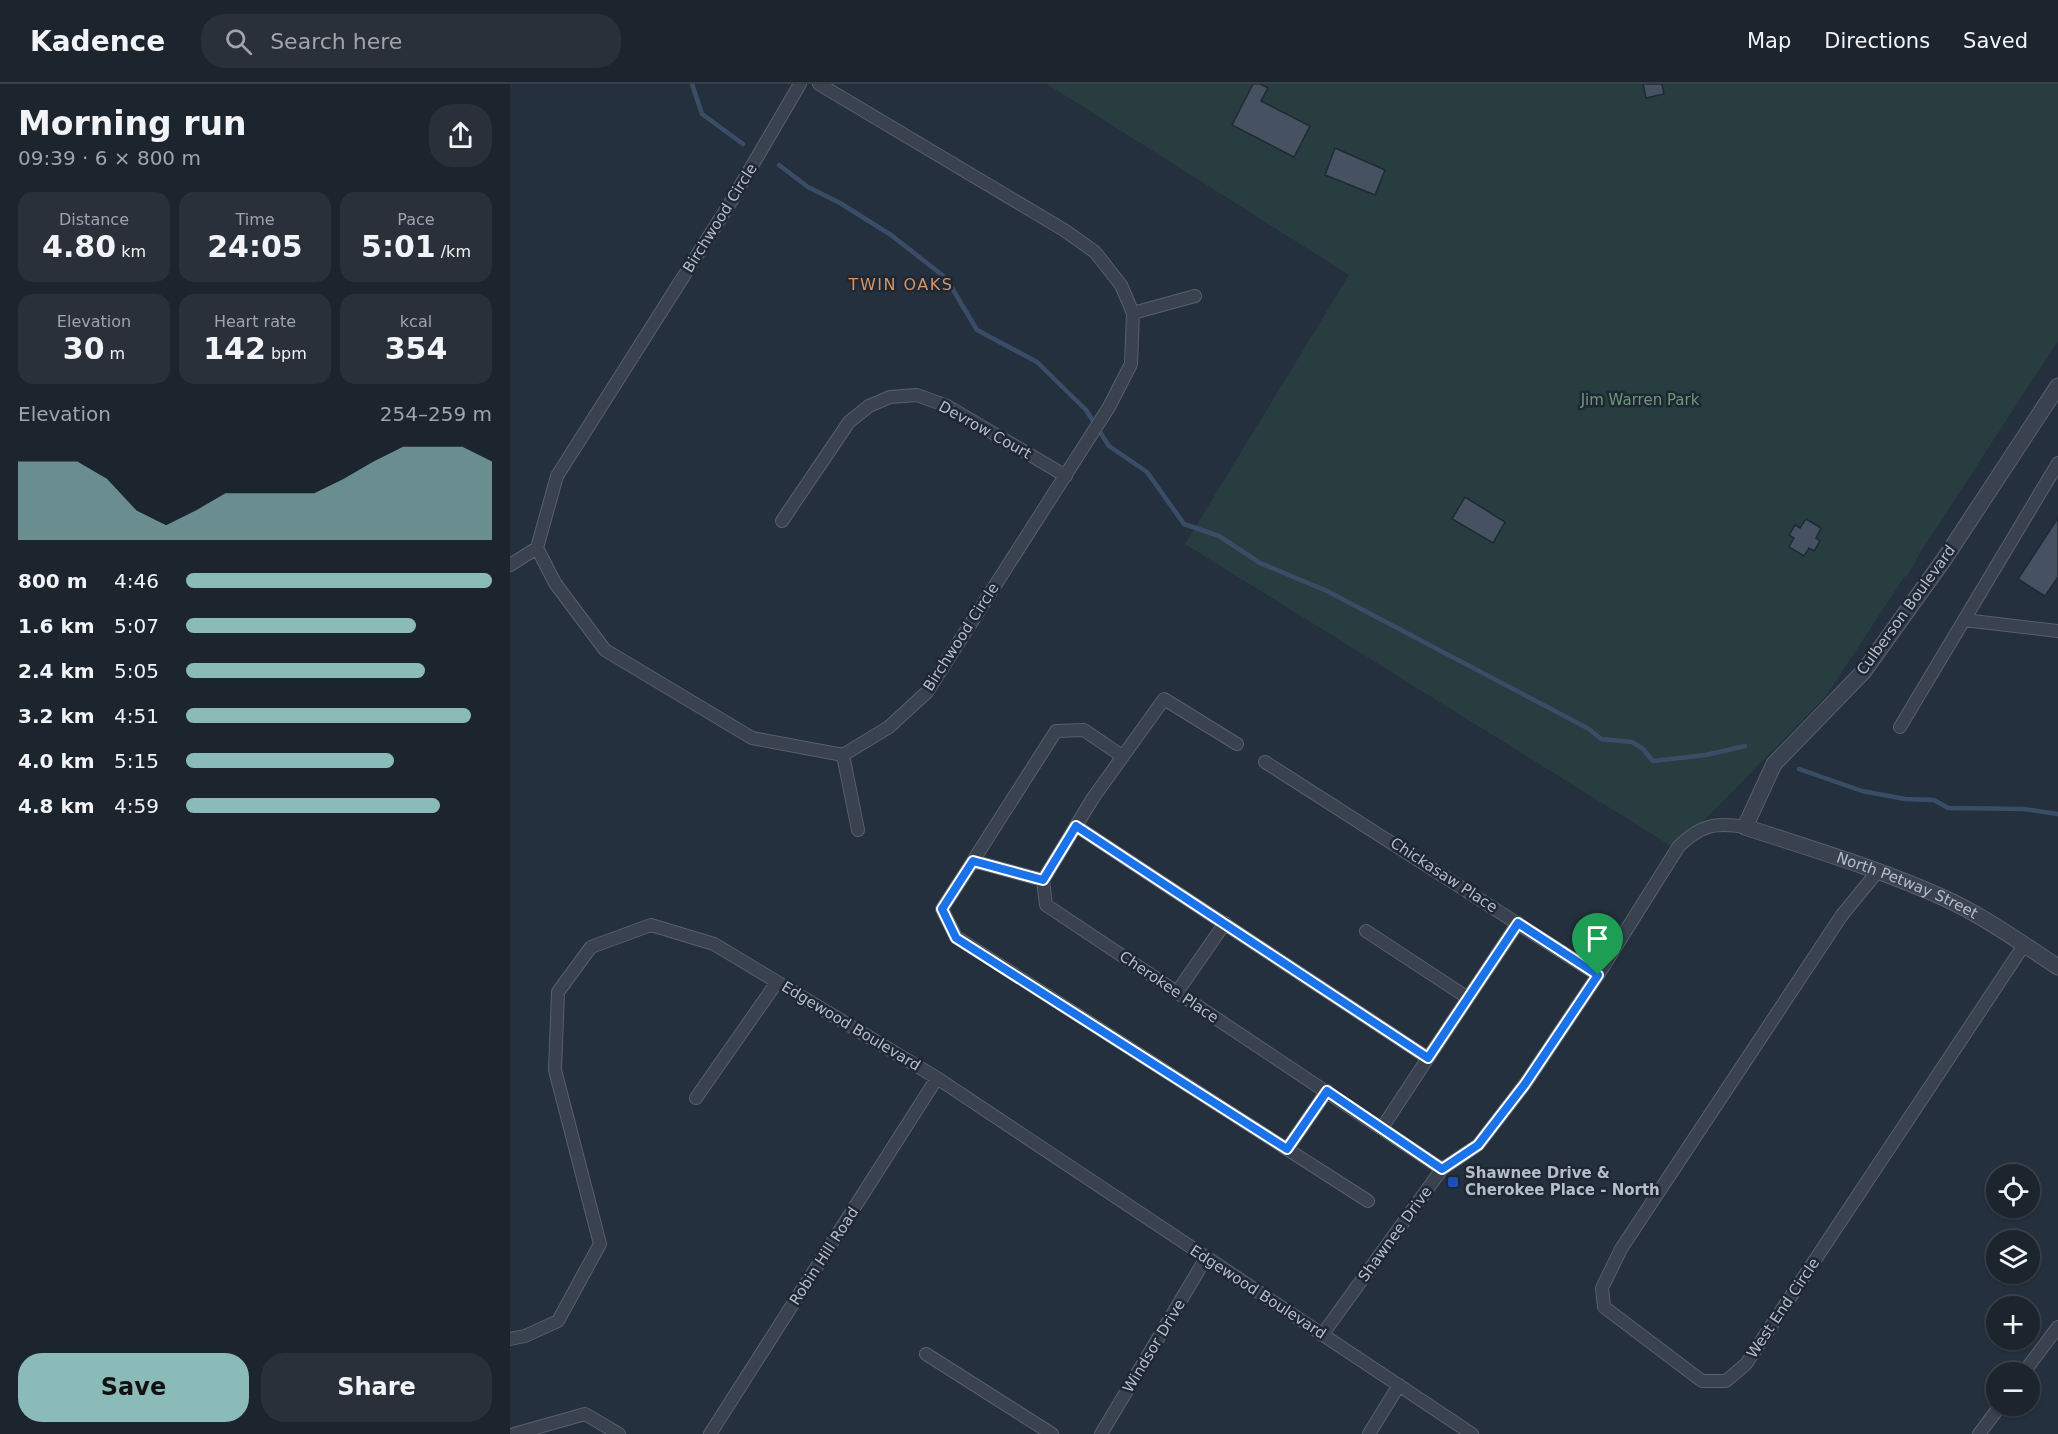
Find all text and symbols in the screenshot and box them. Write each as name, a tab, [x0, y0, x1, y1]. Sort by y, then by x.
search box	[201, 14, 621, 68]
text: Kadence	[30, 25, 165, 58]
icon: search	[222, 25, 255, 58]
text: Search here	[270, 29, 402, 54]
text: Map	[1747, 29, 1791, 53]
text: Directions	[1824, 29, 1930, 53]
text: Saved	[1963, 29, 2028, 53]
text: Morning run	[18, 104, 246, 143]
button: share	[429, 104, 492, 167]
text: 09:39 · 6 × 800 m	[18, 146, 201, 170]
street label: Birchwood Circle	[679, 160, 761, 276]
text: Distance	[59, 210, 129, 229]
text: Time	[235, 210, 275, 229]
text: Pace	[397, 210, 435, 229]
text: 4.80	[42, 229, 116, 264]
text: 24:05	[207, 229, 303, 264]
text: 5:01	[361, 229, 436, 264]
text: km	[116, 242, 146, 261]
text: /km	[436, 242, 471, 261]
district label: TWIN OAKS	[848, 275, 953, 294]
text: Elevation	[57, 312, 131, 331]
text: Heart rate	[214, 312, 296, 331]
text: kcal	[400, 312, 432, 331]
text: 30	[63, 331, 105, 366]
text: 142	[203, 331, 266, 366]
text: 354	[385, 331, 447, 366]
text: m	[105, 344, 125, 363]
text: bpm	[266, 344, 307, 363]
park label: Jim Warren Park	[1580, 391, 1700, 409]
street label: Devrow Court	[936, 397, 1034, 463]
text: Elevation	[18, 402, 111, 426]
text: 254–259 m	[380, 402, 492, 426]
street label: Culberson Boulevard	[1853, 542, 1959, 678]
text: 800 m	[18, 569, 88, 593]
text: 4:46	[114, 569, 159, 593]
street label: Birchwood Circle	[919, 580, 1003, 694]
text: 1.6 km	[18, 614, 95, 638]
text: 5:07	[114, 614, 159, 638]
text: 2.4 km	[18, 659, 95, 683]
text: 5:05	[114, 659, 159, 683]
text: 3.2 km	[18, 704, 95, 728]
text: 4:51	[114, 704, 159, 728]
text: 4.0 km	[18, 749, 95, 773]
text: 5:15	[114, 749, 159, 773]
text: 4.8 km	[18, 794, 95, 818]
text: 4:59	[114, 794, 159, 818]
street label: Chickasaw Place	[1387, 834, 1501, 916]
street label: North Petway Street	[1834, 848, 1981, 923]
pin	[1572, 913, 1623, 975]
icon: arrive	[1581, 922, 1614, 955]
street label: Cherokee Place	[1116, 947, 1222, 1027]
street label: Edgewood Boulevard	[778, 977, 924, 1075]
place label: Shawnee Drive & Cherokee Place - North	[1465, 1164, 1660, 1199]
map controls	[1986, 1164, 2040, 1416]
button: locate	[1986, 1164, 2040, 1218]
marker: Shawnee Drive & Cherokee Place - North	[1446, 1175, 1460, 1189]
street label: Shawnee Drive	[1354, 1183, 1436, 1285]
street label: Robin Hill Road	[786, 1204, 862, 1308]
button: layers	[1986, 1230, 2040, 1284]
street label: Edgewood Boulevard	[1187, 1241, 1329, 1343]
street label: West End Circle	[1743, 1254, 1823, 1362]
street label: Windsor Drive	[1119, 1296, 1189, 1396]
button: +	[1986, 1296, 2040, 1350]
button: Save	[18, 1353, 249, 1422]
button: Share	[261, 1353, 492, 1422]
button: −	[1986, 1362, 2040, 1416]

